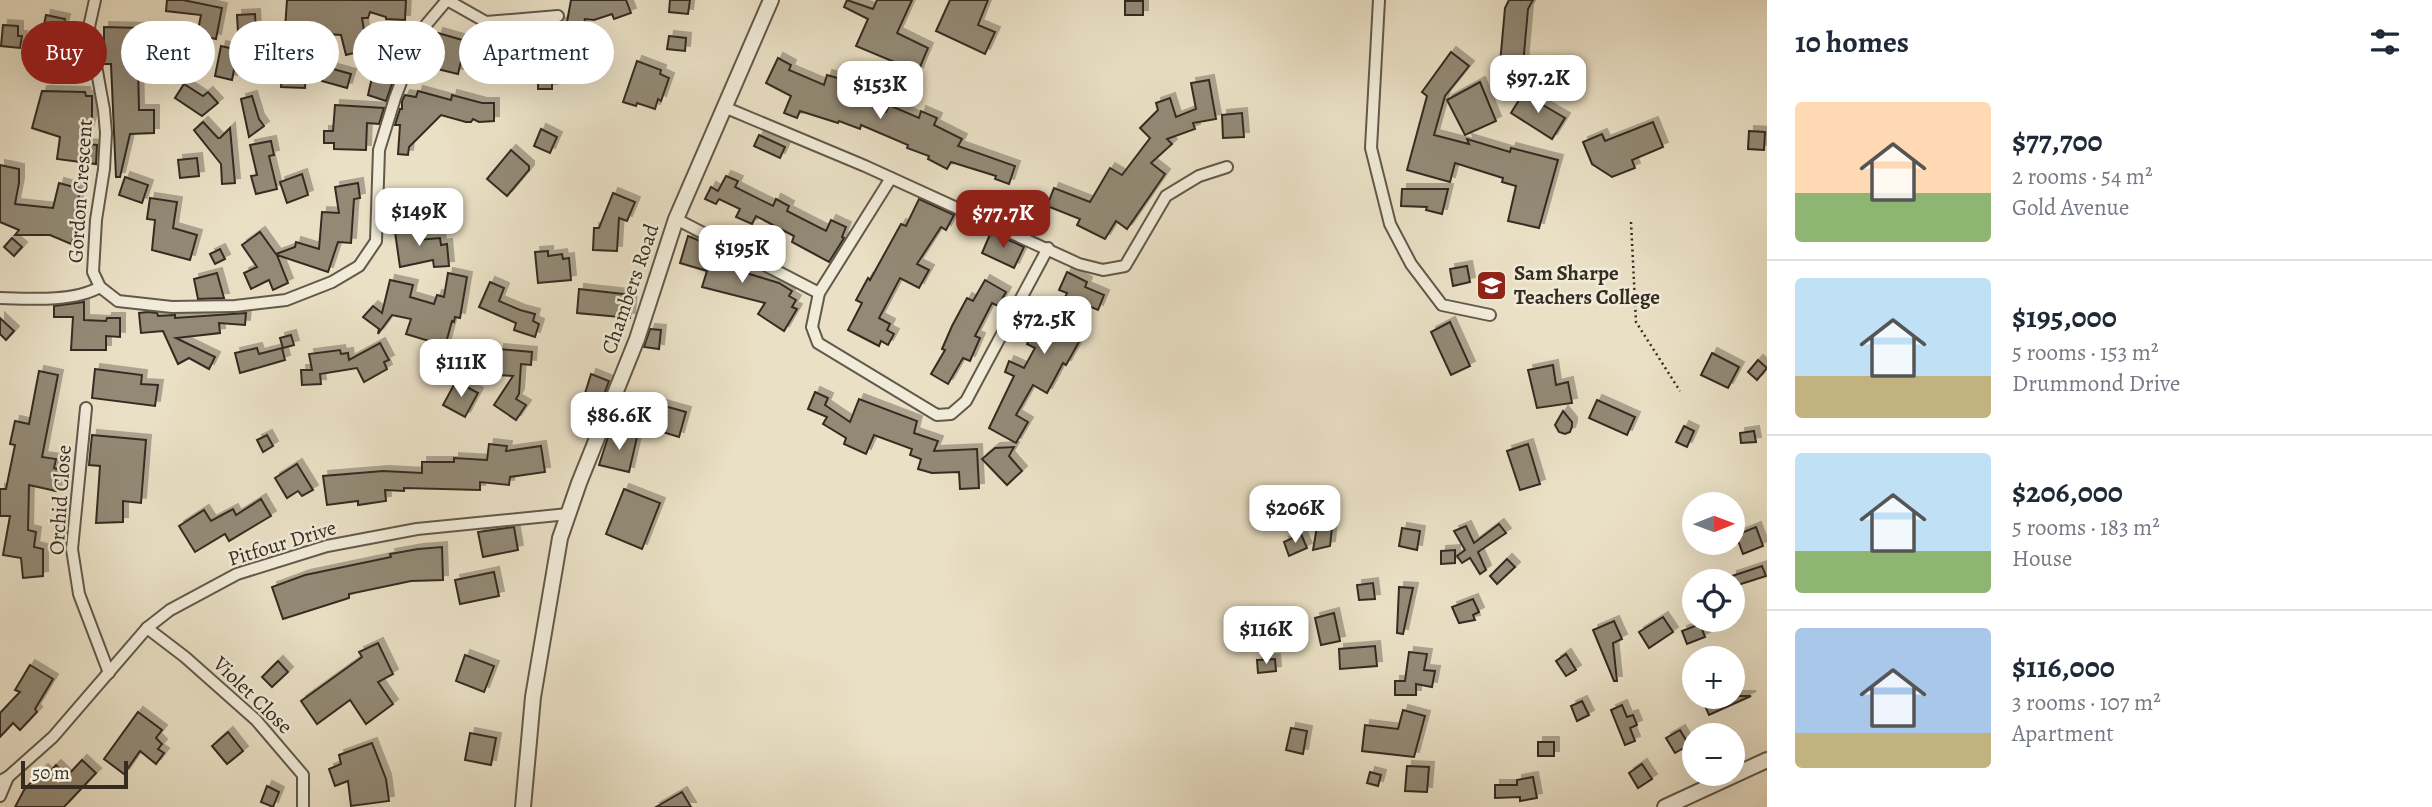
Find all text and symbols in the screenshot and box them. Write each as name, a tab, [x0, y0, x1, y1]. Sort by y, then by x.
chip: Buy	[21, 21, 107, 84]
chip: Rent	[121, 21, 215, 84]
chip: Filters	[229, 21, 339, 84]
chip: New	[353, 21, 445, 84]
chip: Apartment	[459, 21, 614, 84]
text: 10 homes	[1795, 22, 1909, 62]
icon: filters	[2366, 23, 2404, 61]
pin: $97.2K	[1481, 55, 1595, 115]
pin: $153K	[831, 61, 929, 121]
text: $97.2K	[1506, 62, 1570, 93]
text: $153K	[853, 68, 907, 99]
street label: Gordon Crescent	[61, 118, 99, 264]
text: $77,700	[2012, 121, 2103, 161]
icon: home	[1851, 130, 1935, 214]
text: 2 rooms · 54 m²	[2012, 161, 2153, 192]
pin: $149K	[370, 188, 468, 248]
pin: $77.7K	[946, 190, 1060, 250]
text: Gold Avenue	[2012, 192, 2129, 223]
text: $149K	[391, 195, 447, 226]
text: $77.7K	[972, 197, 1034, 228]
street label: Chambers Road	[595, 219, 666, 358]
pin: $195K	[693, 226, 791, 285]
text: $195K	[715, 232, 769, 263]
place label: Sam Sharpe Teachers College	[1514, 259, 1660, 311]
school or university icon: Sam Sharpe Teachers College	[1474, 268, 1508, 302]
pin: $72.5K	[987, 296, 1101, 356]
text: $195,000	[2012, 297, 2117, 337]
text: $72.5K	[1013, 303, 1075, 334]
icon: home	[1851, 306, 1935, 390]
text: 5 rooms · 153 m²	[2012, 337, 2159, 368]
pin: $111K	[412, 340, 510, 399]
text: $111K	[436, 346, 486, 377]
text: Drummond Drive	[2012, 368, 2180, 399]
pin: $86.6K	[562, 392, 676, 452]
text: $86.6K	[587, 399, 651, 430]
street label: Orchid Close	[42, 444, 78, 556]
text: $206,000	[2012, 472, 2123, 512]
icon: home	[1851, 481, 1935, 565]
pin: $206K	[1246, 486, 1344, 545]
text: $206K	[1265, 492, 1325, 523]
north arrow	[1682, 492, 1745, 555]
map controls	[1682, 492, 1745, 786]
text: 5 rooms · 183 m²	[2012, 512, 2160, 543]
street label: Pitfour Drive	[224, 513, 340, 573]
text: House	[2012, 543, 2072, 574]
button: locate	[1682, 569, 1745, 632]
pin: $116K	[1217, 606, 1315, 666]
text: $116K	[1239, 613, 1293, 644]
button: +	[1682, 646, 1745, 709]
text: $116,000	[2012, 647, 2115, 687]
street label: Violet Close	[206, 649, 299, 740]
icon: home	[1851, 656, 1935, 740]
text: 3 rooms · 107 m²	[2012, 687, 2161, 718]
text: Apartment	[2012, 718, 2114, 749]
button: −	[1682, 723, 1745, 786]
scale bar	[21, 758, 128, 790]
text: 50 m	[32, 760, 70, 786]

